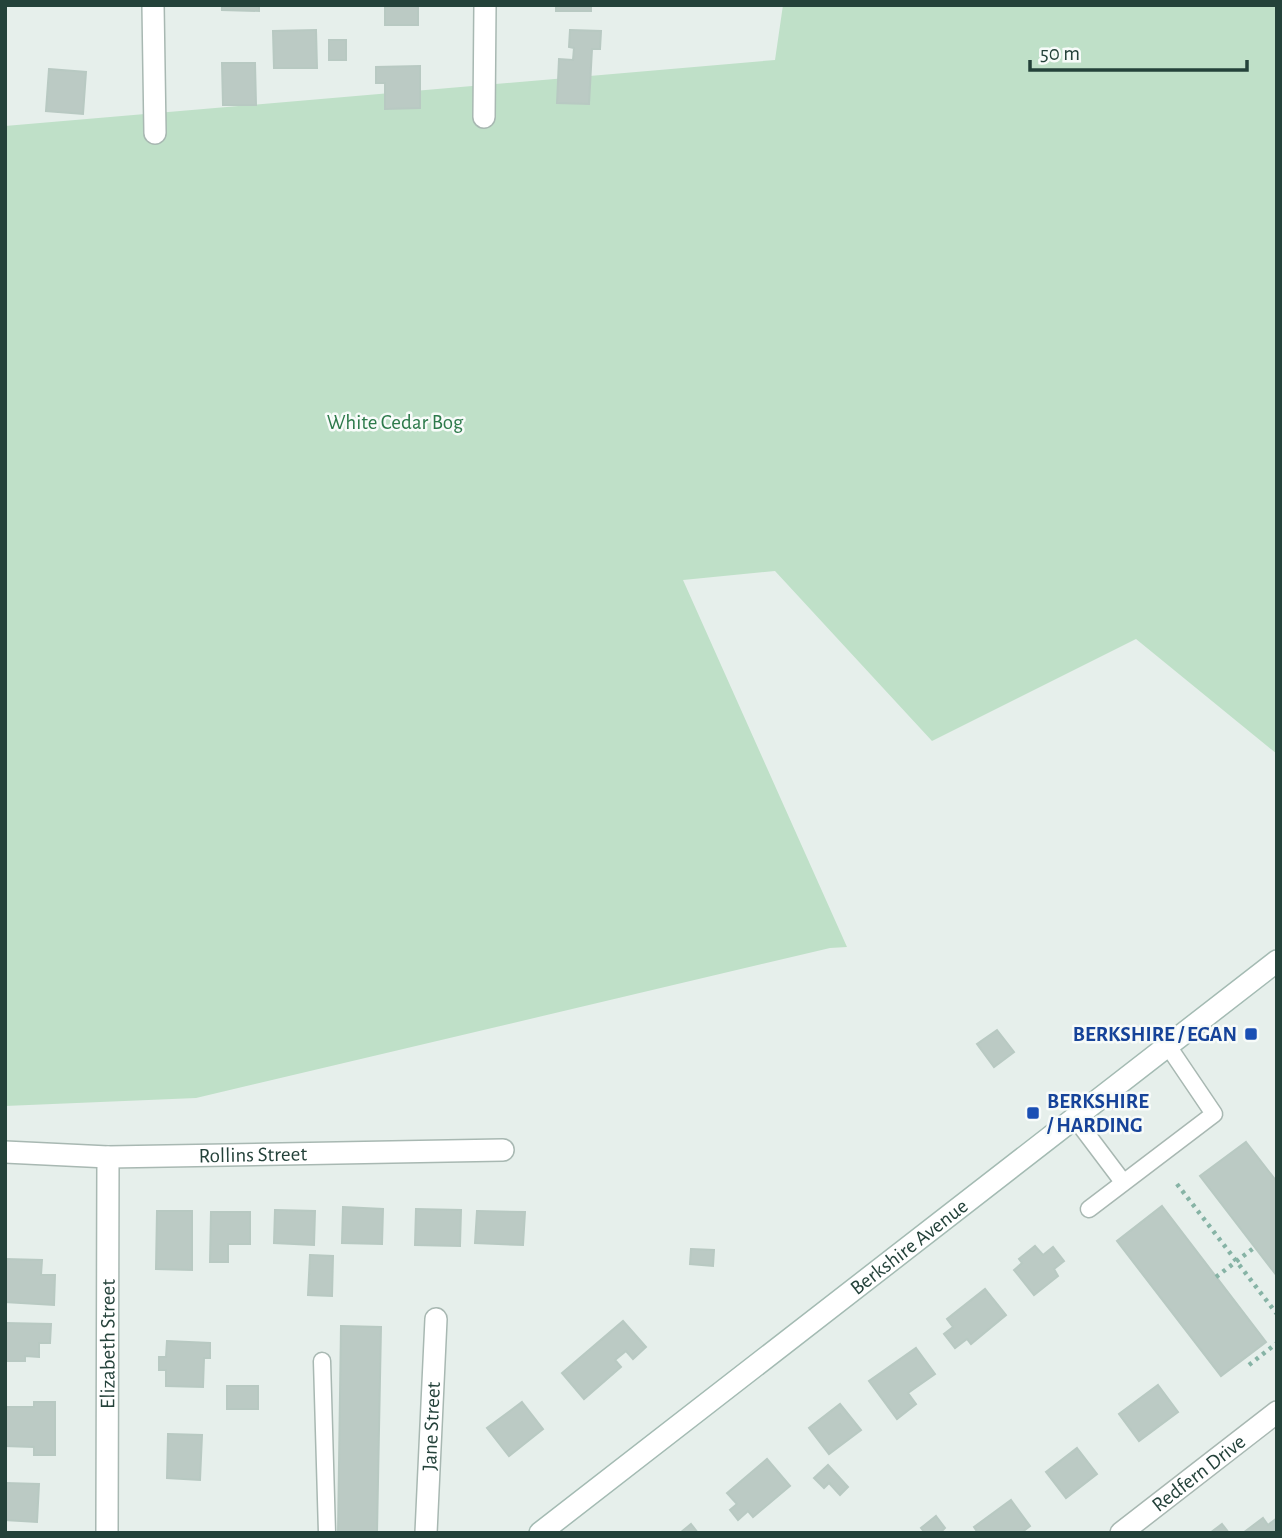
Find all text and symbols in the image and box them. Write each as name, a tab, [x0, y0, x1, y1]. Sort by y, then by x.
scale bar	[1030, 28, 1247, 72]
text: 50 m	[1040, 43, 1080, 64]
park label: White Cedar Bog	[327, 412, 464, 433]
place label: BERKSHIRE / EGAN	[1073, 1024, 1237, 1045]
marker: BERKSHIRE / EGAN	[1243, 1026, 1259, 1042]
place label: BERKSHIRE / HARDING	[1046, 1091, 1149, 1136]
marker: BERKSHIRE / HARDING	[1025, 1105, 1041, 1121]
street label: Rollins Street	[199, 1143, 307, 1166]
street label: Berkshire Avenue	[846, 1195, 972, 1299]
street label: Elizabeth Street	[97, 1279, 118, 1409]
street label: Jane Street	[418, 1381, 444, 1471]
street label: Redfern Drive	[1148, 1430, 1249, 1516]

